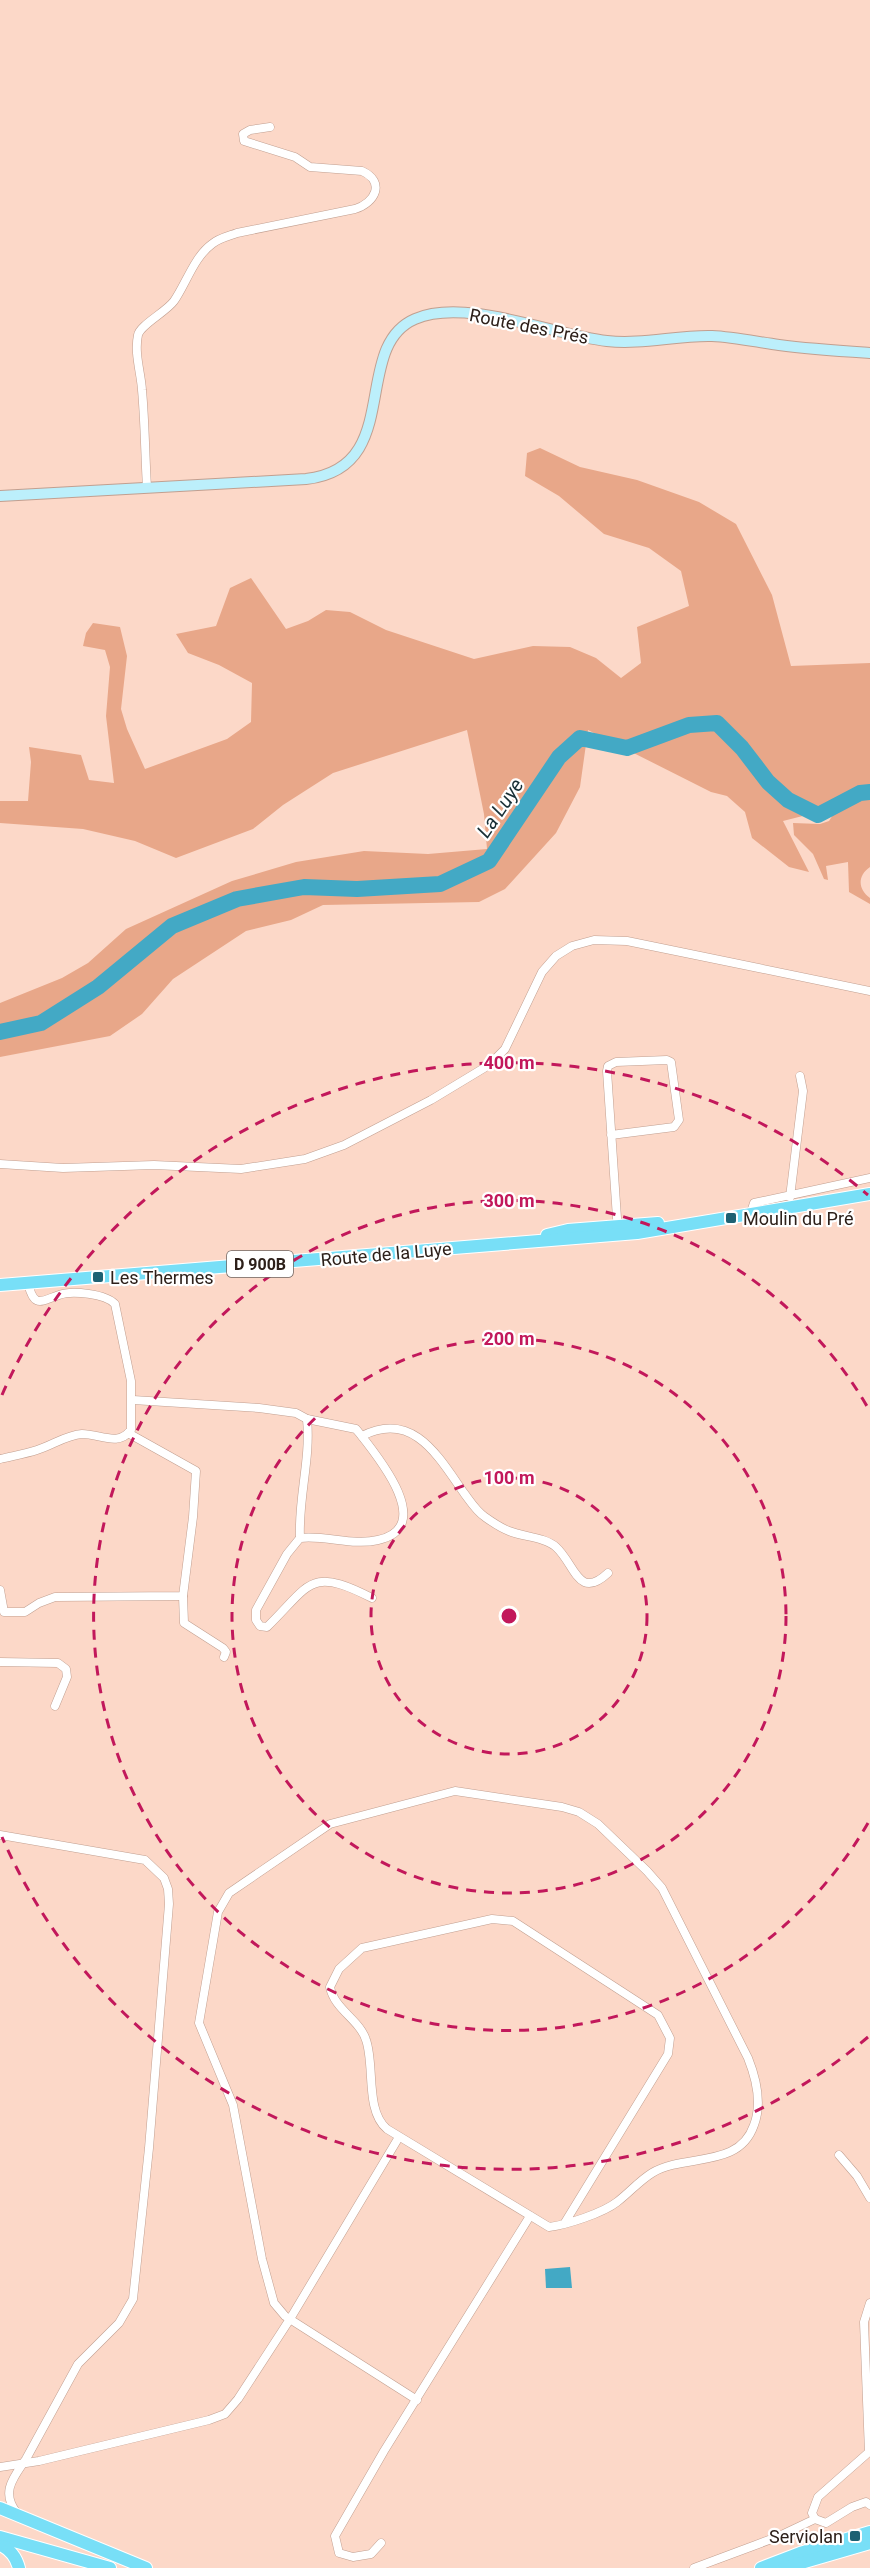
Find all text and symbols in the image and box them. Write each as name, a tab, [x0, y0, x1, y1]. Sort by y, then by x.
street label: Route des Prés	[468, 304, 590, 348]
water label: La Luye	[472, 774, 528, 842]
text: 400 m	[483, 1052, 535, 1073]
text: 300 m	[483, 1190, 535, 1211]
place label: Moulin du Pré	[743, 1208, 853, 1229]
marker: Moulin du Pré	[724, 1211, 738, 1225]
street label: Route de la Luye	[320, 1238, 452, 1270]
road number: D 900B	[227, 1251, 293, 1277]
place label: Les Thermes	[110, 1267, 214, 1288]
marker: Les Thermes	[91, 1270, 105, 1284]
text: 200 m	[483, 1328, 535, 1349]
text: 100 m	[483, 1467, 535, 1488]
centre of rings	[499, 1606, 519, 1626]
place label: Serviolan	[769, 2526, 843, 2547]
marker: Serviolan	[848, 2529, 862, 2543]

